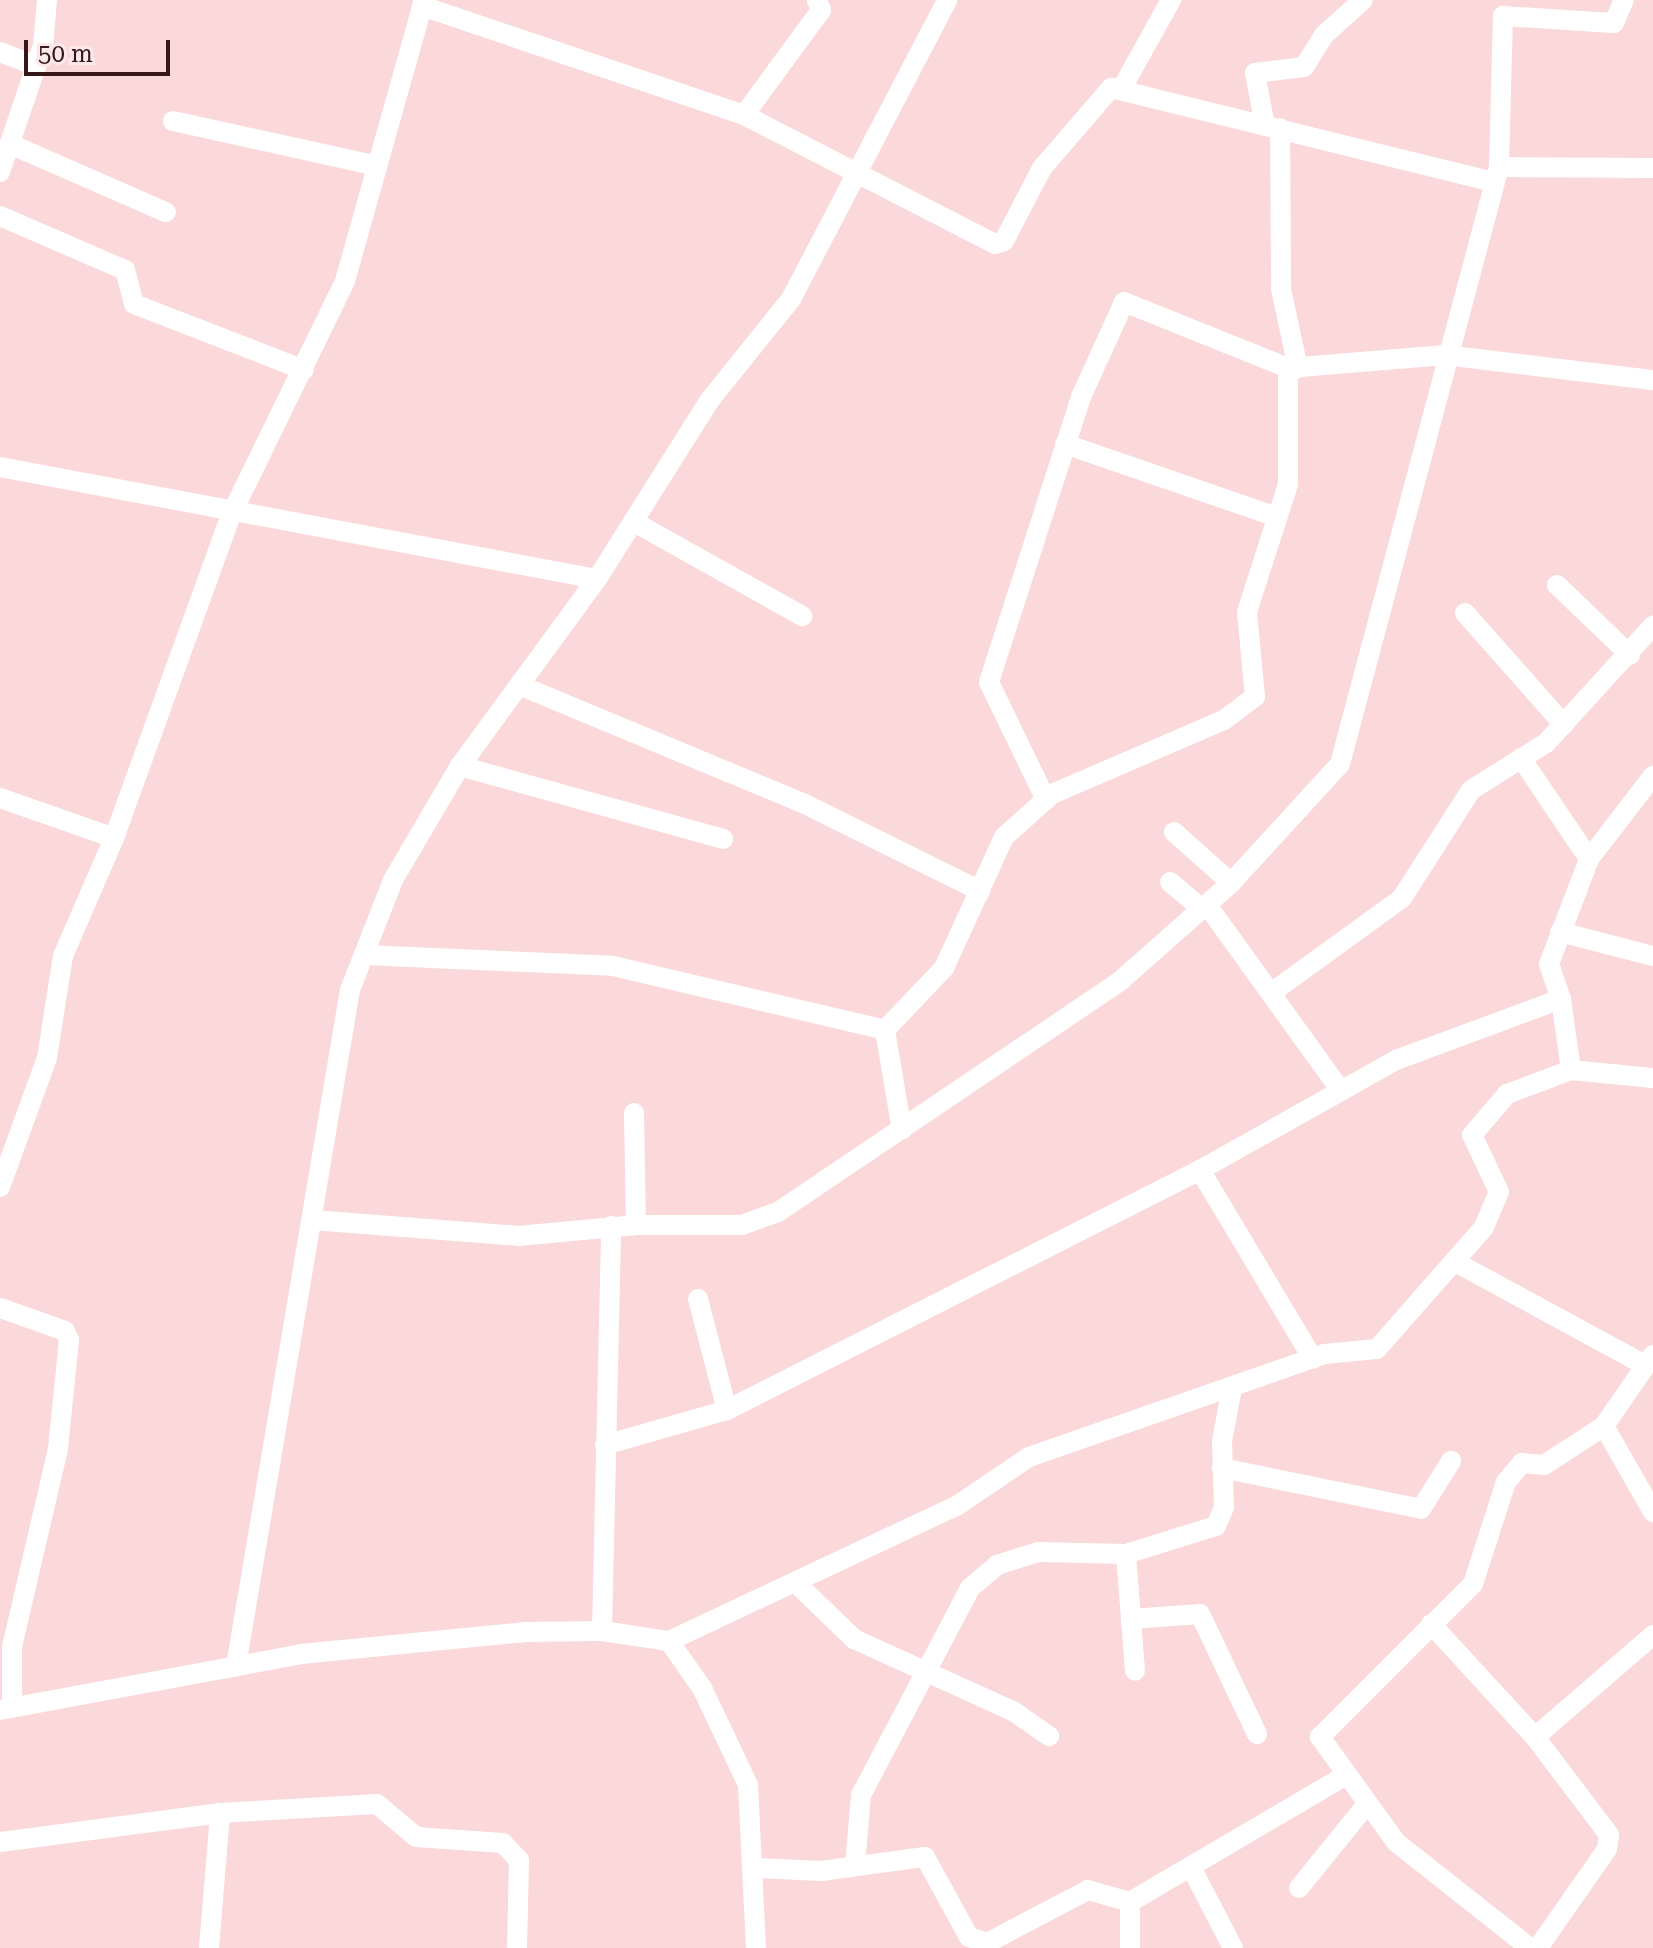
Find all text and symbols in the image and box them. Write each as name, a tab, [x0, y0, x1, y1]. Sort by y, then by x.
scale bar	[28, 24, 174, 74]
text: 50 m	[38, 40, 93, 68]

